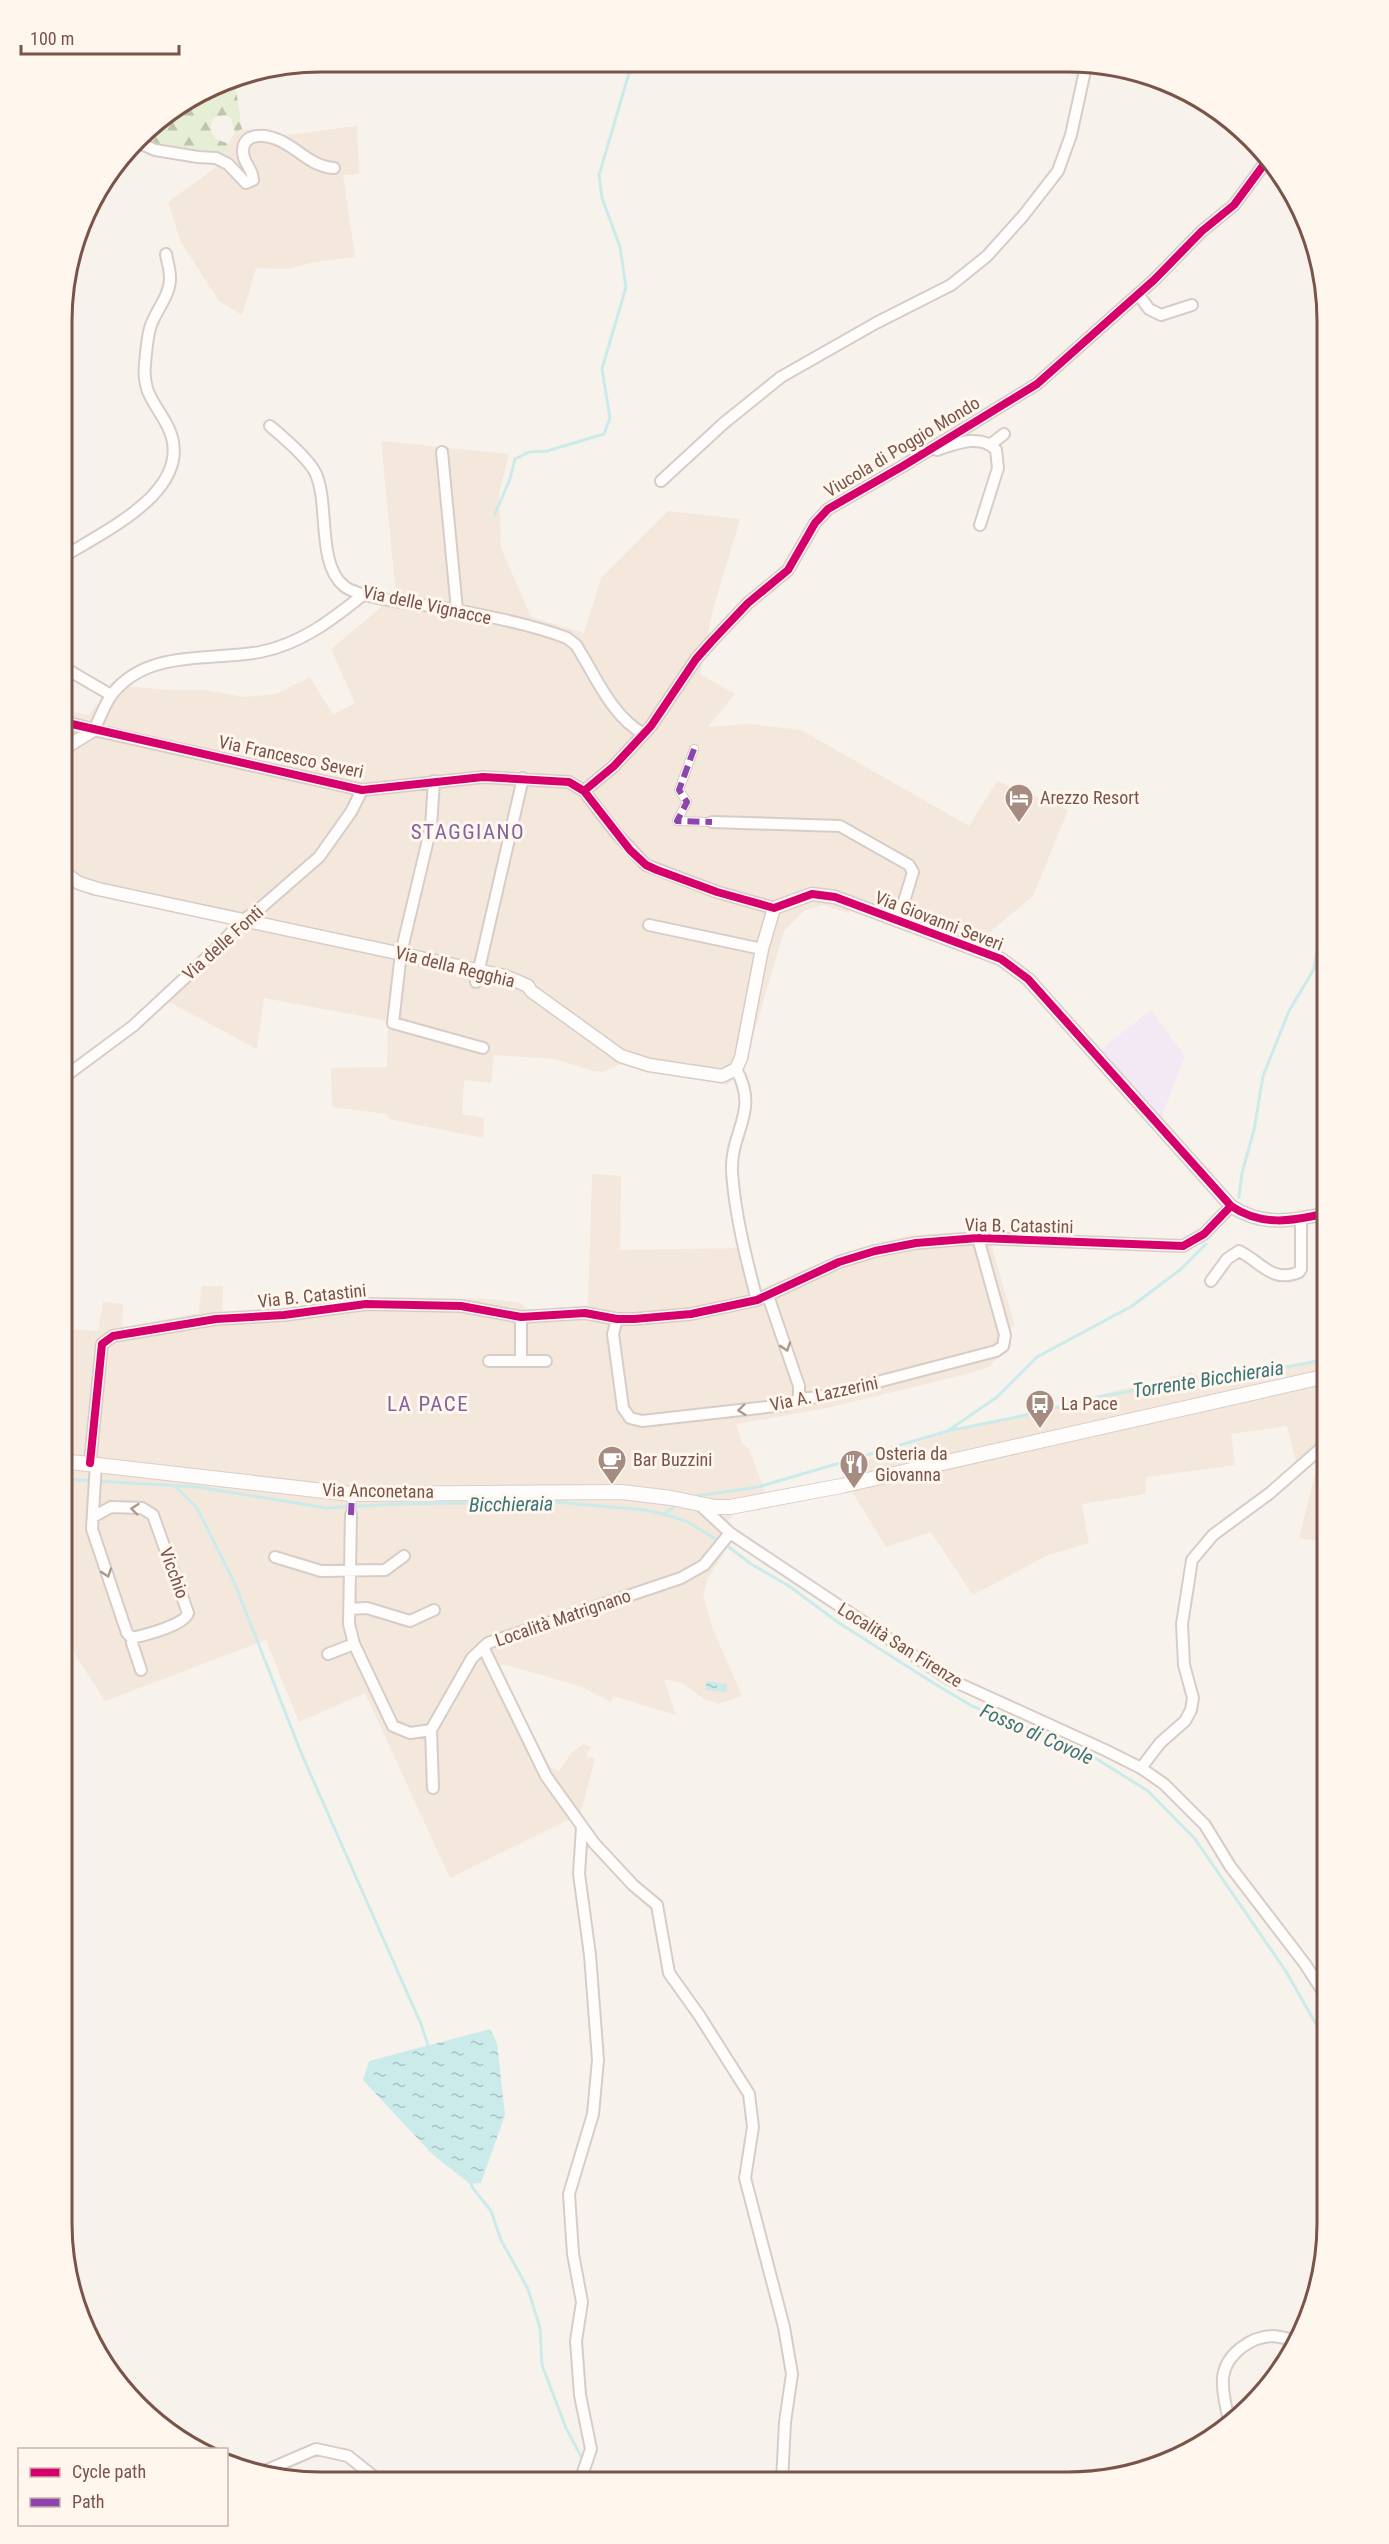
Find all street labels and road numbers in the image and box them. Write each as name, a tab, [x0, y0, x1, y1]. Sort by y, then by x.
street label: Viucola di Poggio Mondo	[820, 392, 983, 501]
street label: Via delle Vignacce	[361, 581, 493, 628]
street label: Via Francesco Severi	[217, 731, 365, 782]
street label: Via Giovanni Severi	[872, 886, 1006, 955]
street label: Via delle Fonti	[178, 901, 267, 984]
street label: Via della Regghia	[393, 942, 517, 992]
street label: Via B. Catastini	[964, 1214, 1074, 1237]
street label: Via B. Catastini	[257, 1279, 367, 1312]
street label: Via A. Lazzerini	[768, 1372, 880, 1415]
street label: Via Anconetana	[322, 1479, 434, 1502]
street label: Vicchio	[156, 1544, 193, 1601]
street label: Località Matrignano	[492, 1584, 633, 1651]
street label: Località San Firenze	[834, 1598, 967, 1691]

